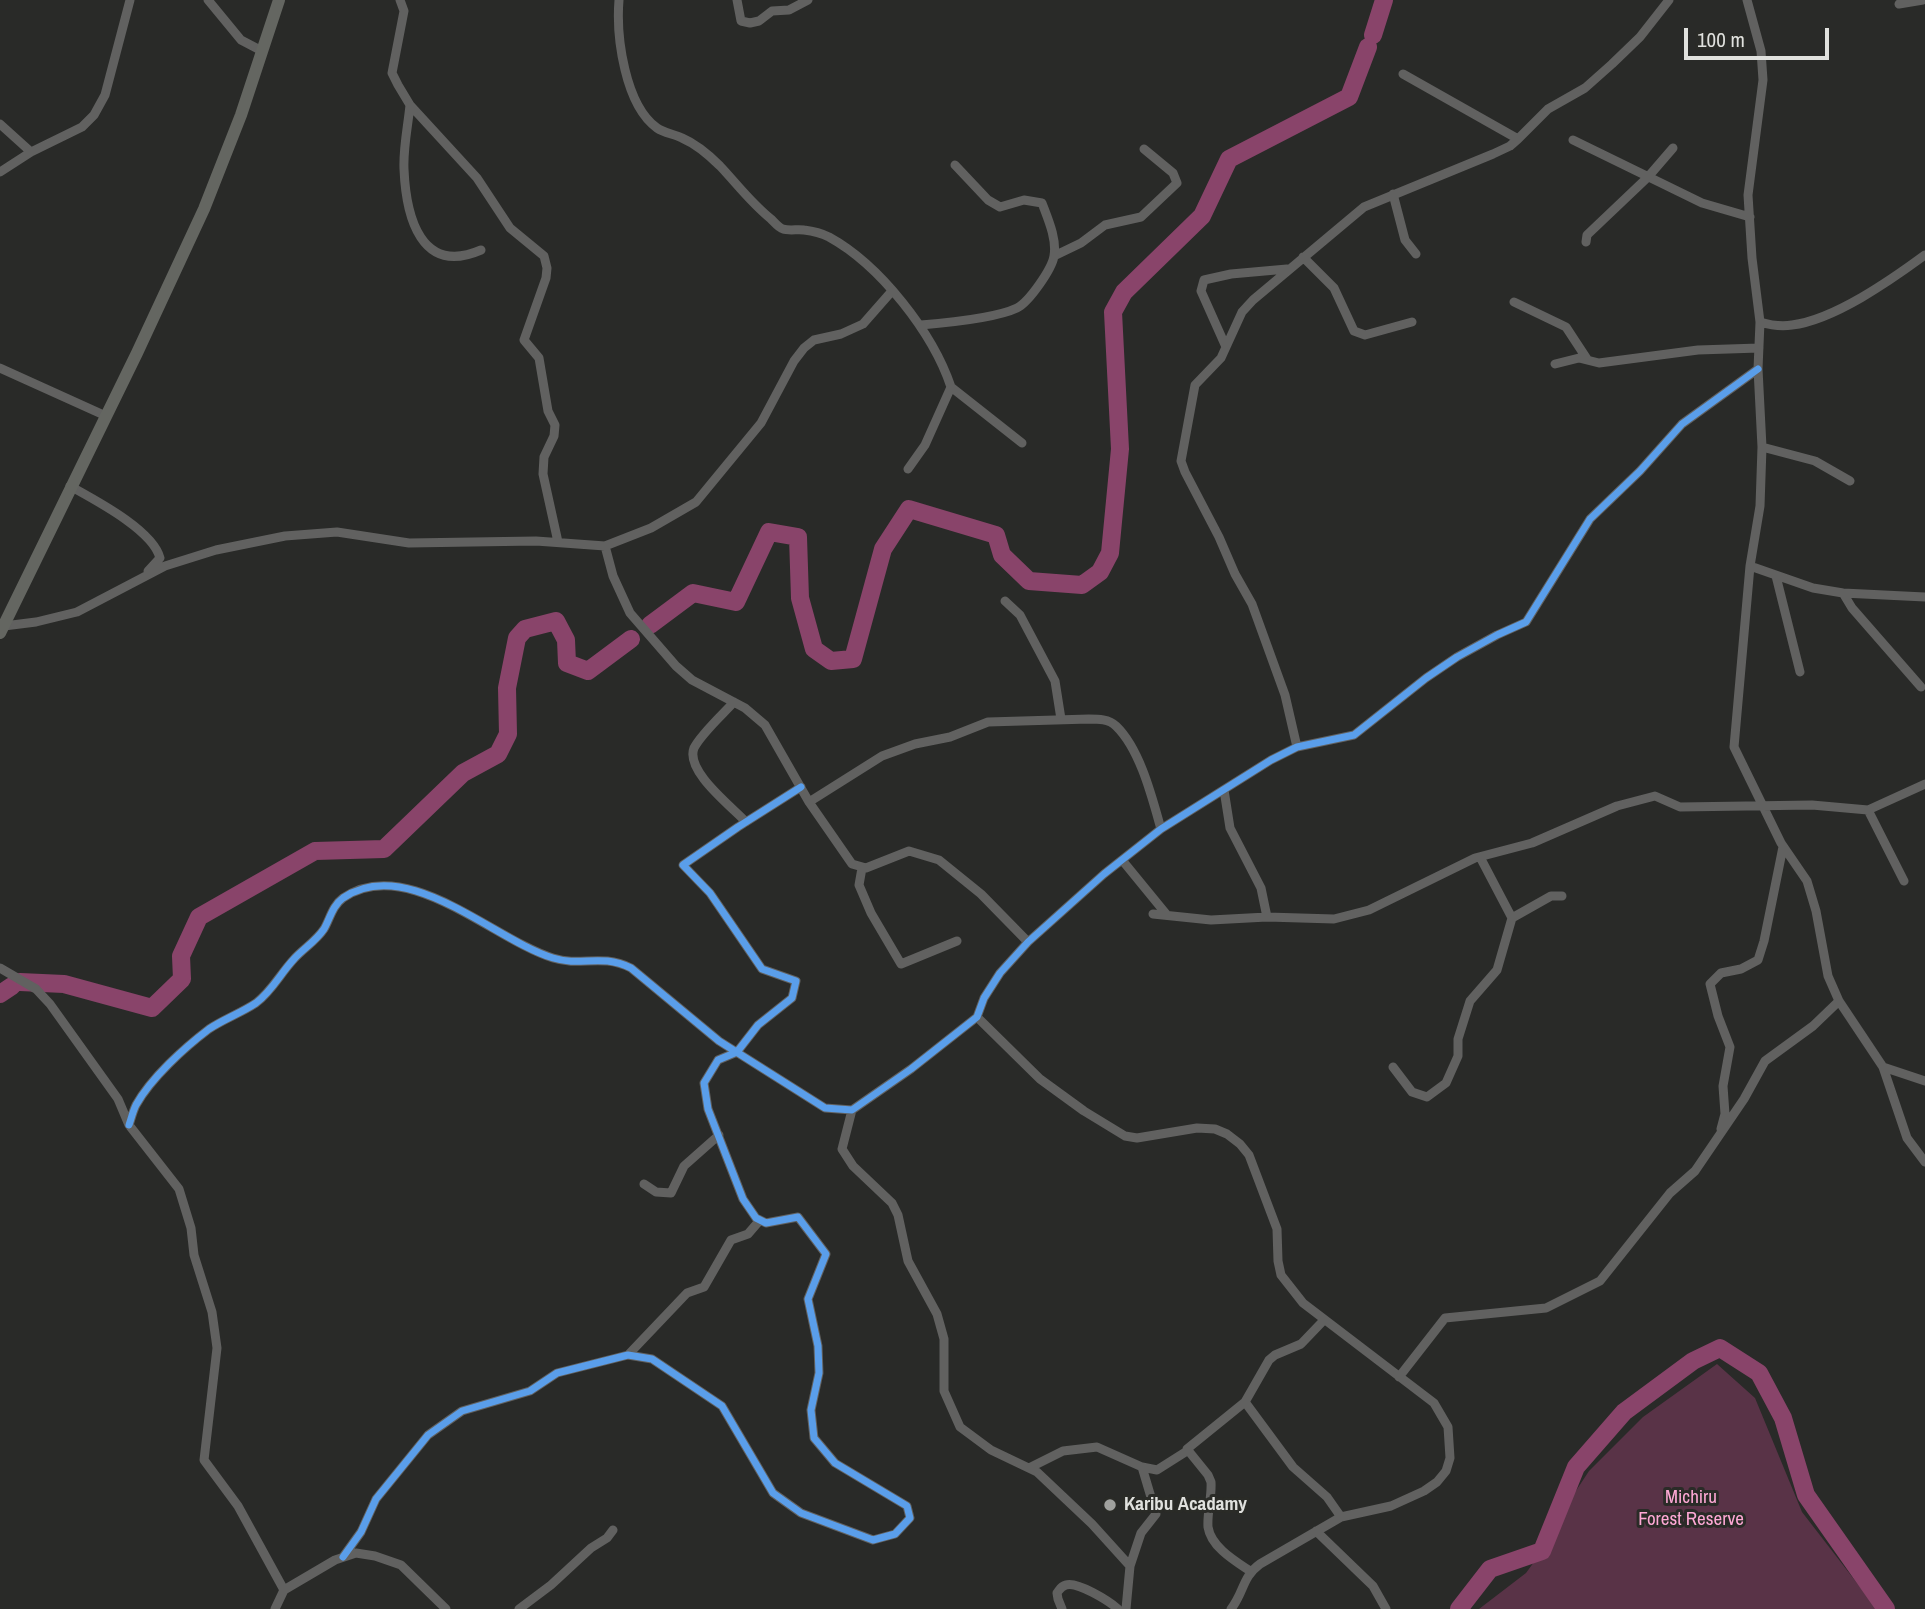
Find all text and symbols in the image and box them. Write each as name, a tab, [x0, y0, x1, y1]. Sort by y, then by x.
scale bar	[1687, 14, 1832, 58]
text: 100 m	[1697, 25, 1745, 54]
park label: Michiru Forest Reserve	[1638, 1487, 1744, 1531]
place label: Karibu Acadamy	[1124, 1494, 1247, 1516]
marker: Karibu Acadamy	[1102, 1497, 1118, 1513]

